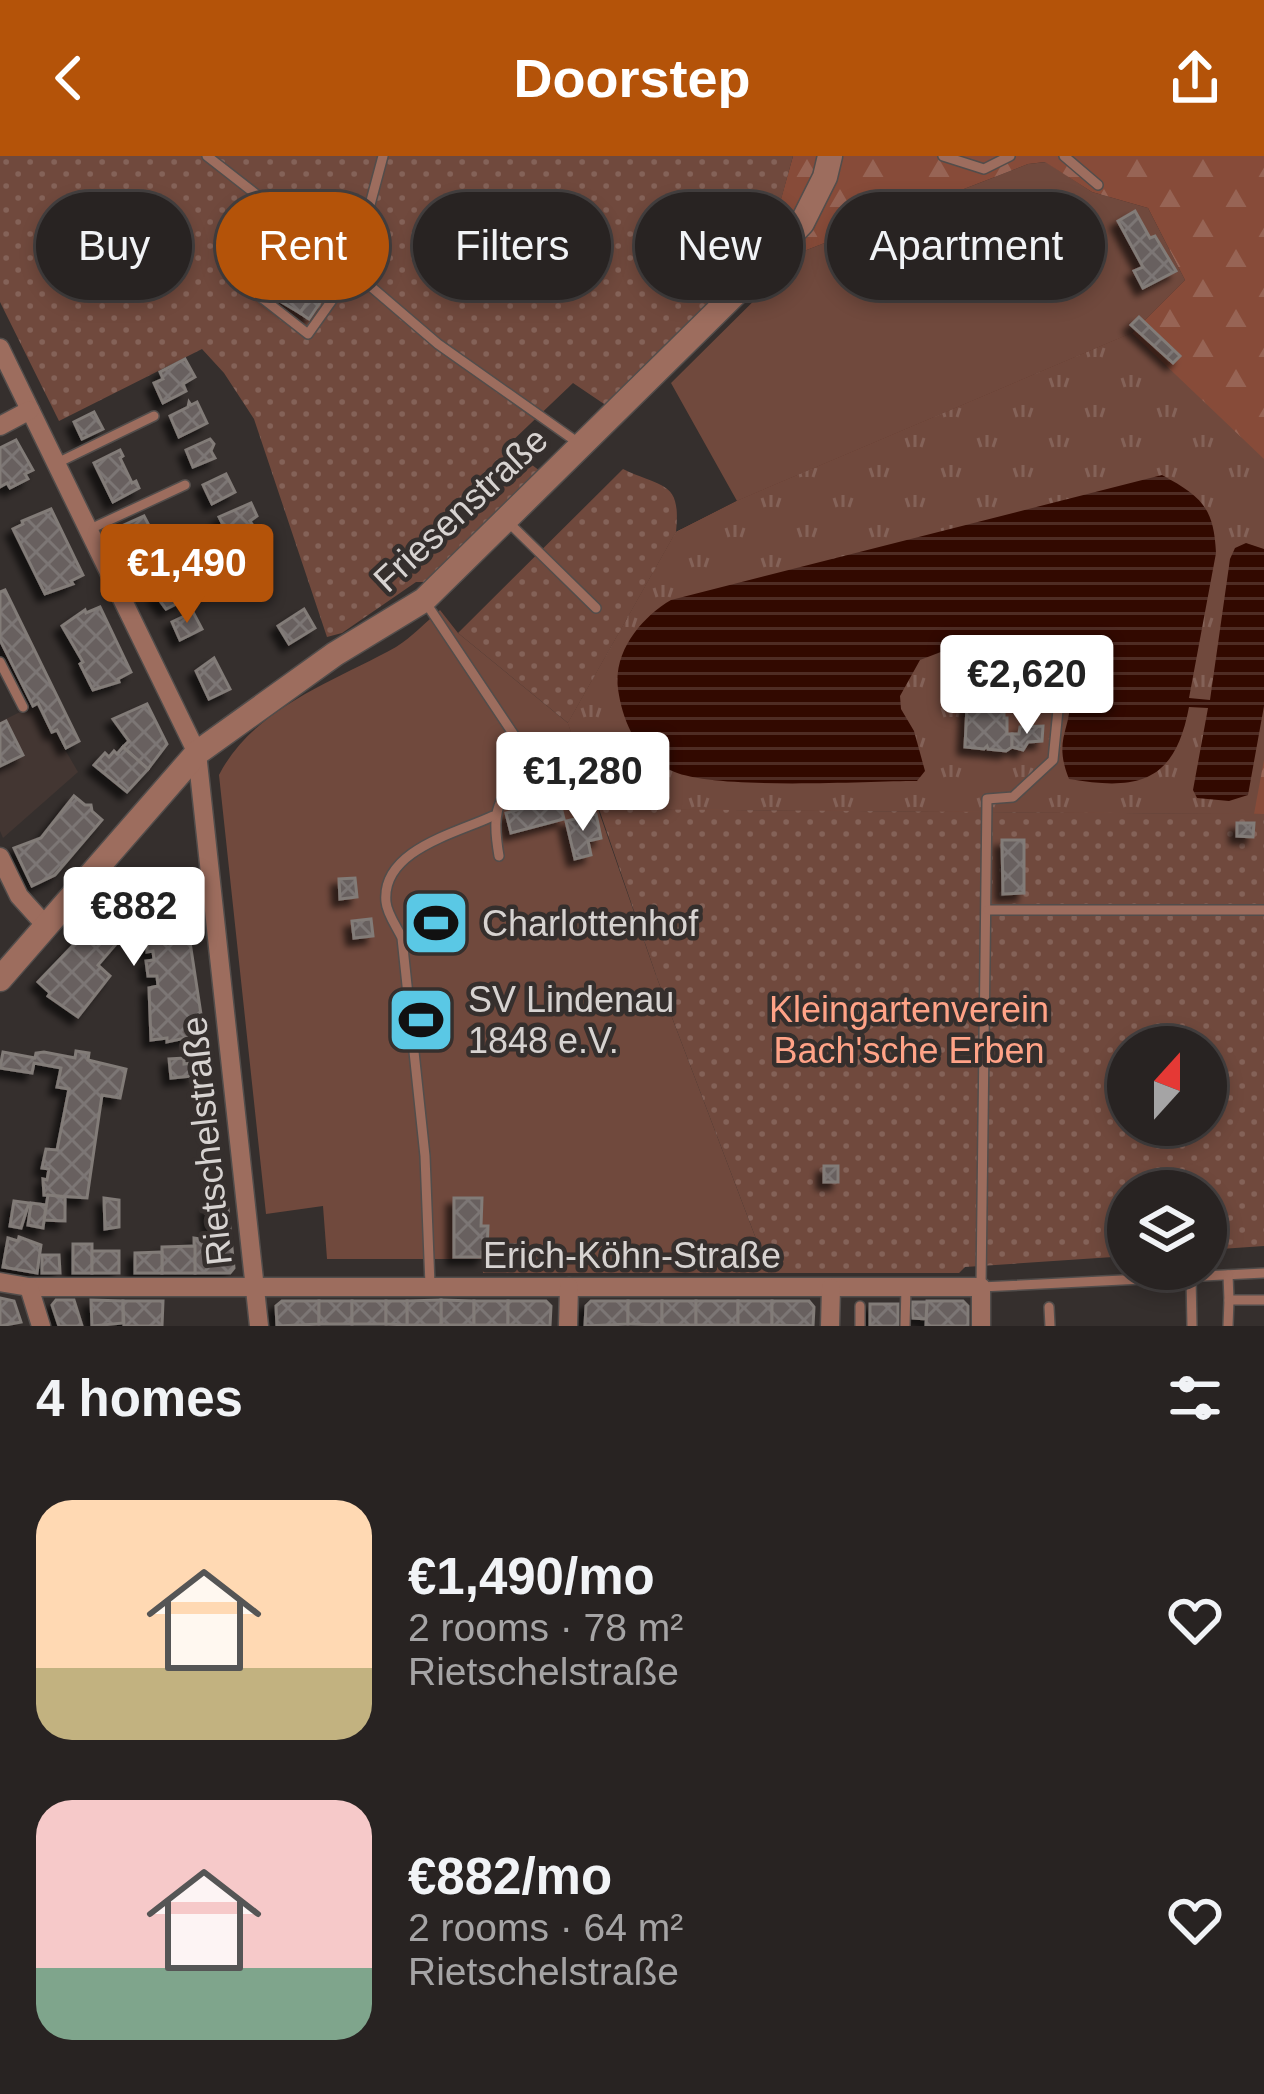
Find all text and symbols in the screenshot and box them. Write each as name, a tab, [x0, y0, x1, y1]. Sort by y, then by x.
icon: back	[36, 45, 102, 111]
icon: share	[1162, 45, 1228, 111]
text: Doorstep	[513, 48, 751, 108]
chip: Buy	[36, 192, 192, 300]
chip: Rent	[216, 192, 389, 300]
chip: Filters	[413, 192, 611, 300]
chip: New	[635, 192, 803, 300]
chip: Apartment	[827, 192, 1105, 300]
street label: Friesenstraße	[365, 419, 556, 600]
pin: €1,490	[89, 524, 285, 626]
text: €1,490	[127, 541, 247, 584]
pin: €2,620	[929, 635, 1125, 737]
text: €2,620	[967, 652, 1087, 695]
pin: €1,280	[485, 732, 681, 834]
text: €1,280	[523, 749, 643, 792]
pin: €882	[63, 867, 205, 969]
text: €882	[91, 884, 177, 927]
sports icon: Charlottenhof	[401, 888, 471, 958]
place label: Charlottenhof	[482, 903, 699, 944]
place label: SV Lindenau 1848 e.V.	[468, 979, 674, 1061]
sports icon: SV Lindenau 1848 e.V.	[386, 985, 456, 1055]
park label: Kleingartenverein Bach'sche Erben	[769, 989, 1049, 1071]
street label: Rietschelstraße	[173, 1014, 240, 1267]
north arrow	[1107, 1026, 1227, 1146]
map controls	[1107, 1026, 1227, 1290]
button: layers	[1107, 1170, 1227, 1290]
street label: Erich-Köhn-Straße	[483, 1235, 781, 1276]
icon: filters	[1162, 1365, 1228, 1431]
text: 4 homes	[36, 1370, 243, 1427]
icon: home	[132, 1548, 276, 1692]
text: €1,490/mo	[408, 1548, 655, 1605]
icon: heart	[1162, 1587, 1228, 1653]
text: 2 rooms · 78 m²	[408, 1606, 683, 1649]
text: Rietschelstraße	[408, 1650, 679, 1693]
icon: home	[132, 1848, 276, 1992]
text: €882/mo	[408, 1848, 612, 1905]
icon: heart	[1162, 1887, 1228, 1953]
text: 2 rooms · 64 m²	[408, 1906, 683, 1949]
text: Rietschelstraße	[408, 1950, 679, 1993]

